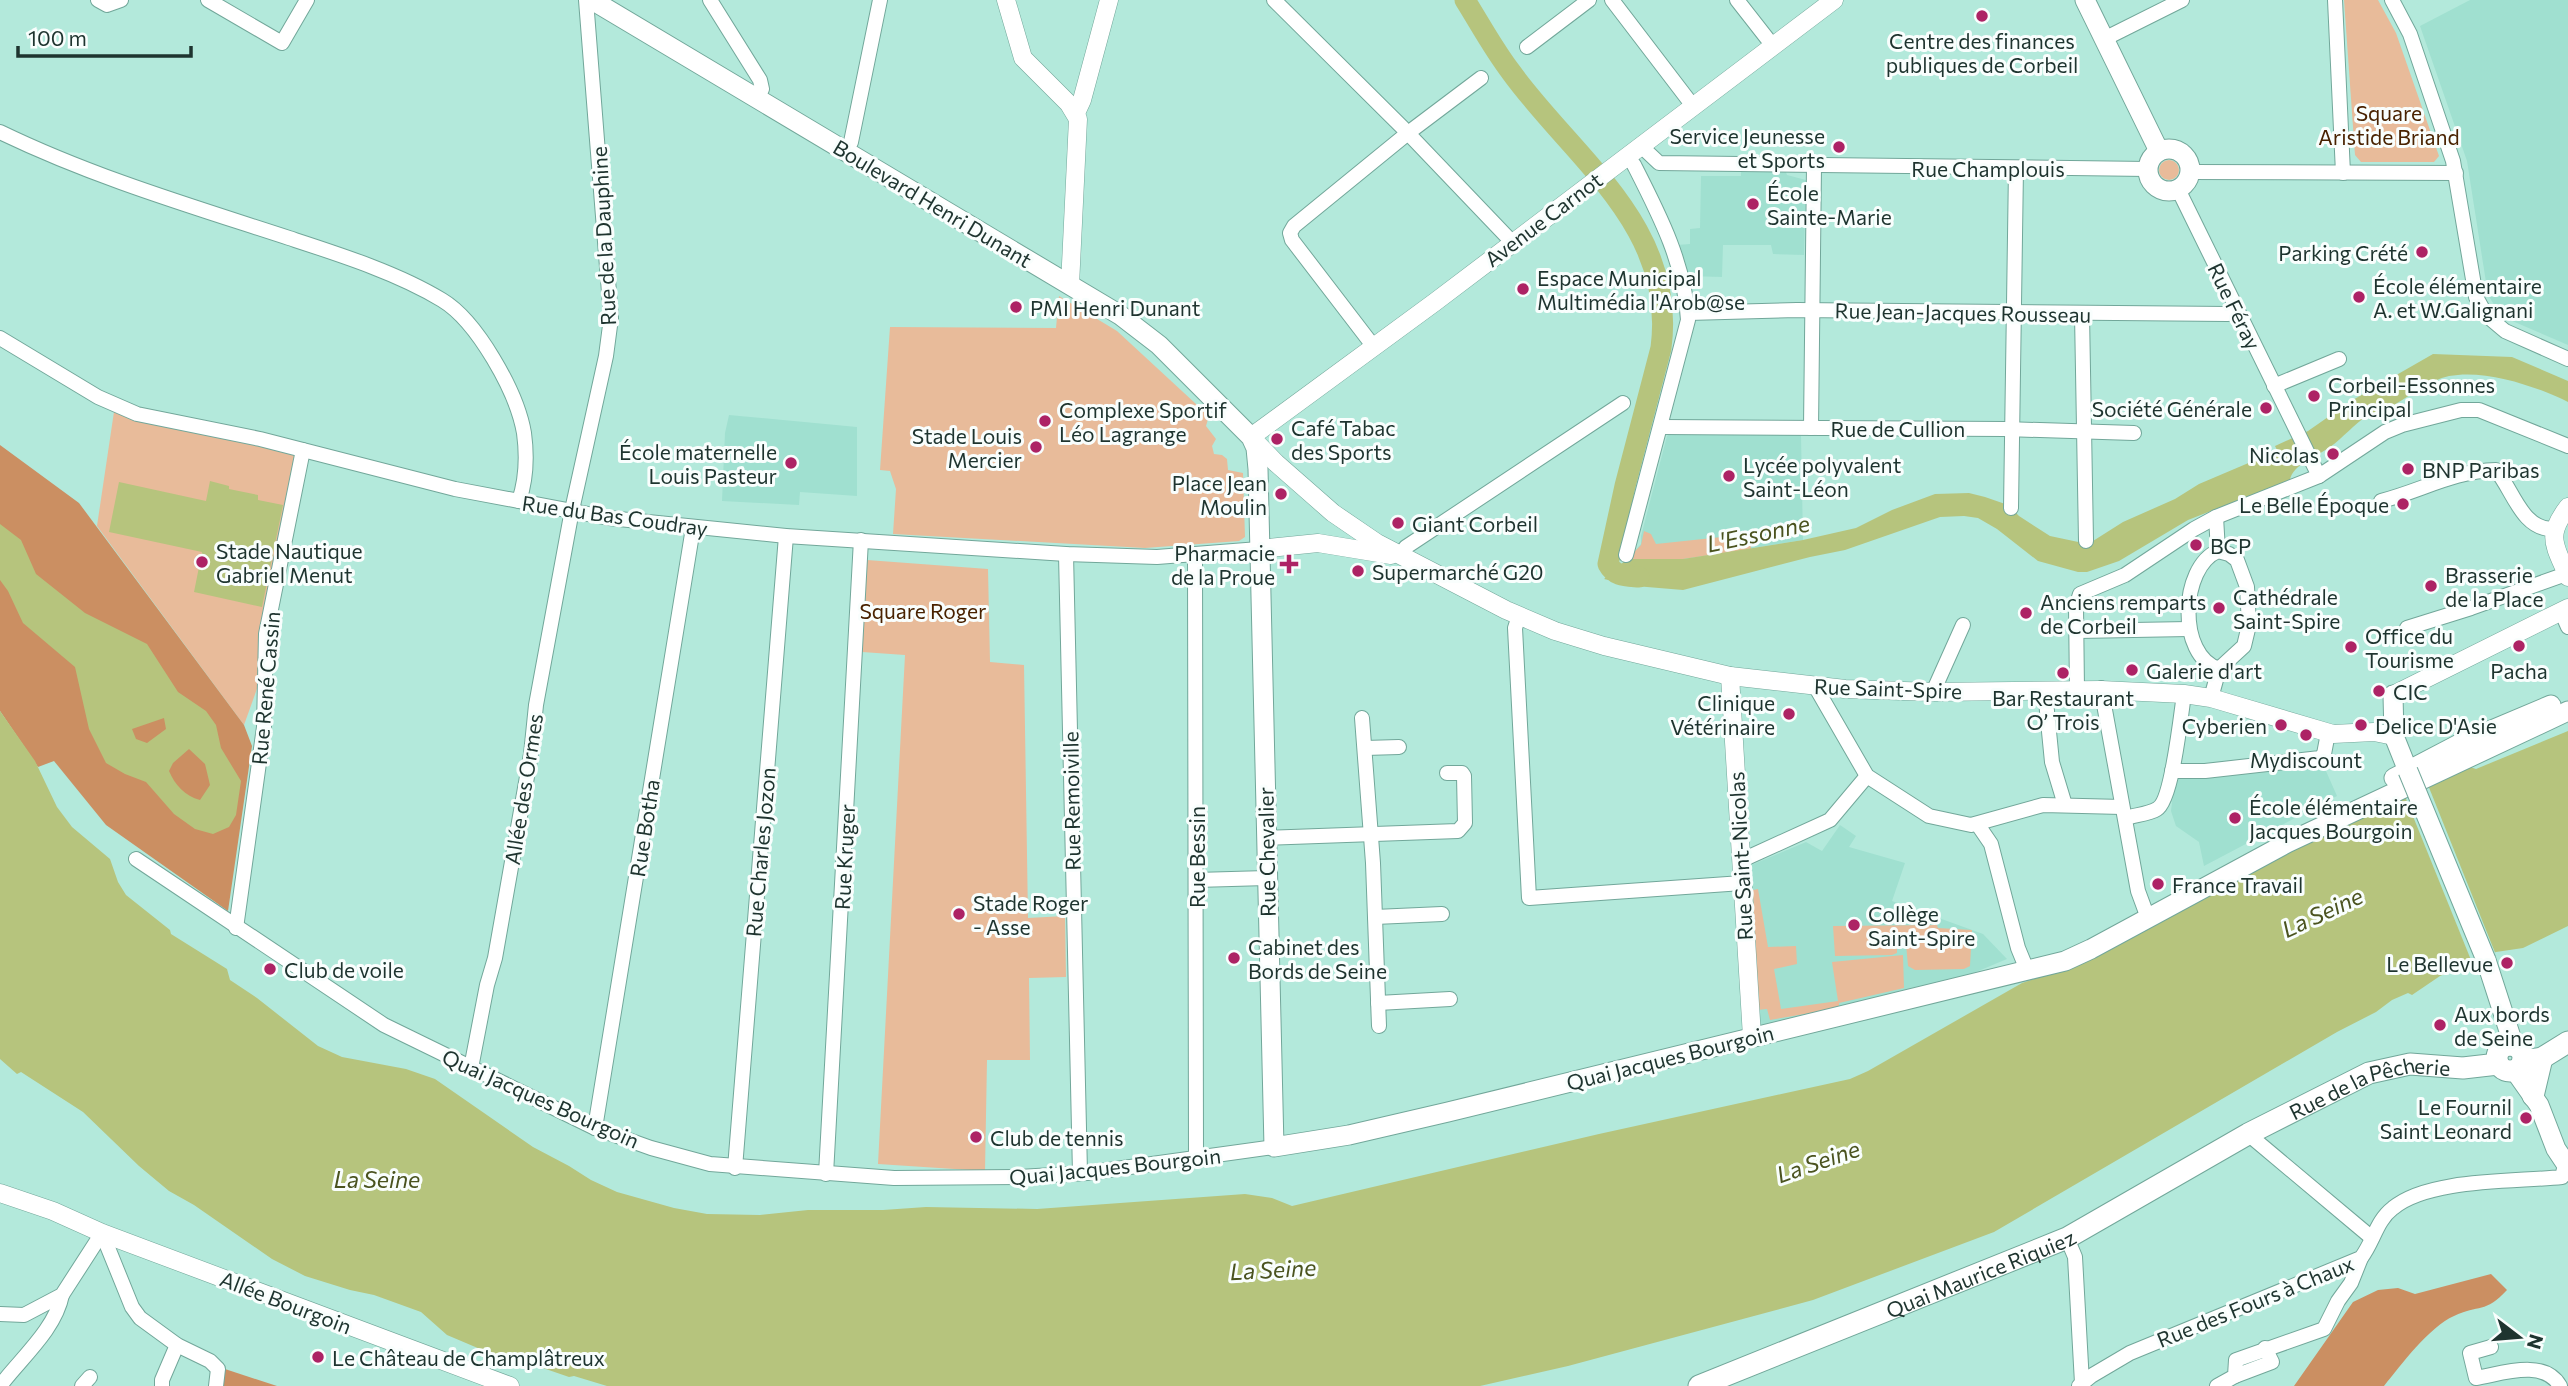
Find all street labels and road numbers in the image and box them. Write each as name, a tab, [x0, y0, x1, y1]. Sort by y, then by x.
street label: Boulevard Henri Dunant	[829, 134, 1037, 272]
street label: Rue de la Dauphine	[586, 146, 620, 326]
street label: Rue Champlouis	[1911, 156, 2065, 181]
street label: Avenue Carnot	[1479, 167, 1607, 271]
street label: Rue Féray	[2203, 259, 2267, 353]
street label: Rue Jean-Jacques Rousseau	[1835, 297, 2091, 327]
street label: Rue de Cullion	[1831, 416, 1965, 441]
street label: Rue du Bas Coudray	[520, 490, 710, 540]
street label: Rue René Cassin	[246, 610, 284, 766]
street label: Rue Saint-Spire	[1813, 673, 1963, 703]
street label: Allée des Ormes	[499, 712, 547, 866]
street label: Rue Remoiville	[1057, 731, 1085, 871]
street label: Rue Charles Jozon	[740, 766, 780, 938]
street label: Rue Saint-Nicolas	[1723, 771, 1757, 941]
street label: Rue Botha	[624, 777, 664, 879]
street label: Rue Chevalier	[1252, 787, 1280, 917]
street label: Rue Kruger	[829, 804, 859, 910]
street label: Rue Bessin	[1184, 806, 1209, 908]
street label: Quai Jacques Bourgoin	[1564, 1019, 1776, 1095]
street label: Quai Jacques Bourgoin	[439, 1043, 643, 1153]
street label: Rue de la Pêcherie	[2285, 1051, 2451, 1124]
street label: Quai Jacques Bourgoin	[1008, 1142, 1222, 1190]
street label: Quai Maurice Riquiez	[1882, 1224, 2079, 1322]
street label: Rue des Fours à Chaux	[2153, 1250, 2357, 1352]
street label: Allée Bourgoin	[217, 1265, 355, 1339]

